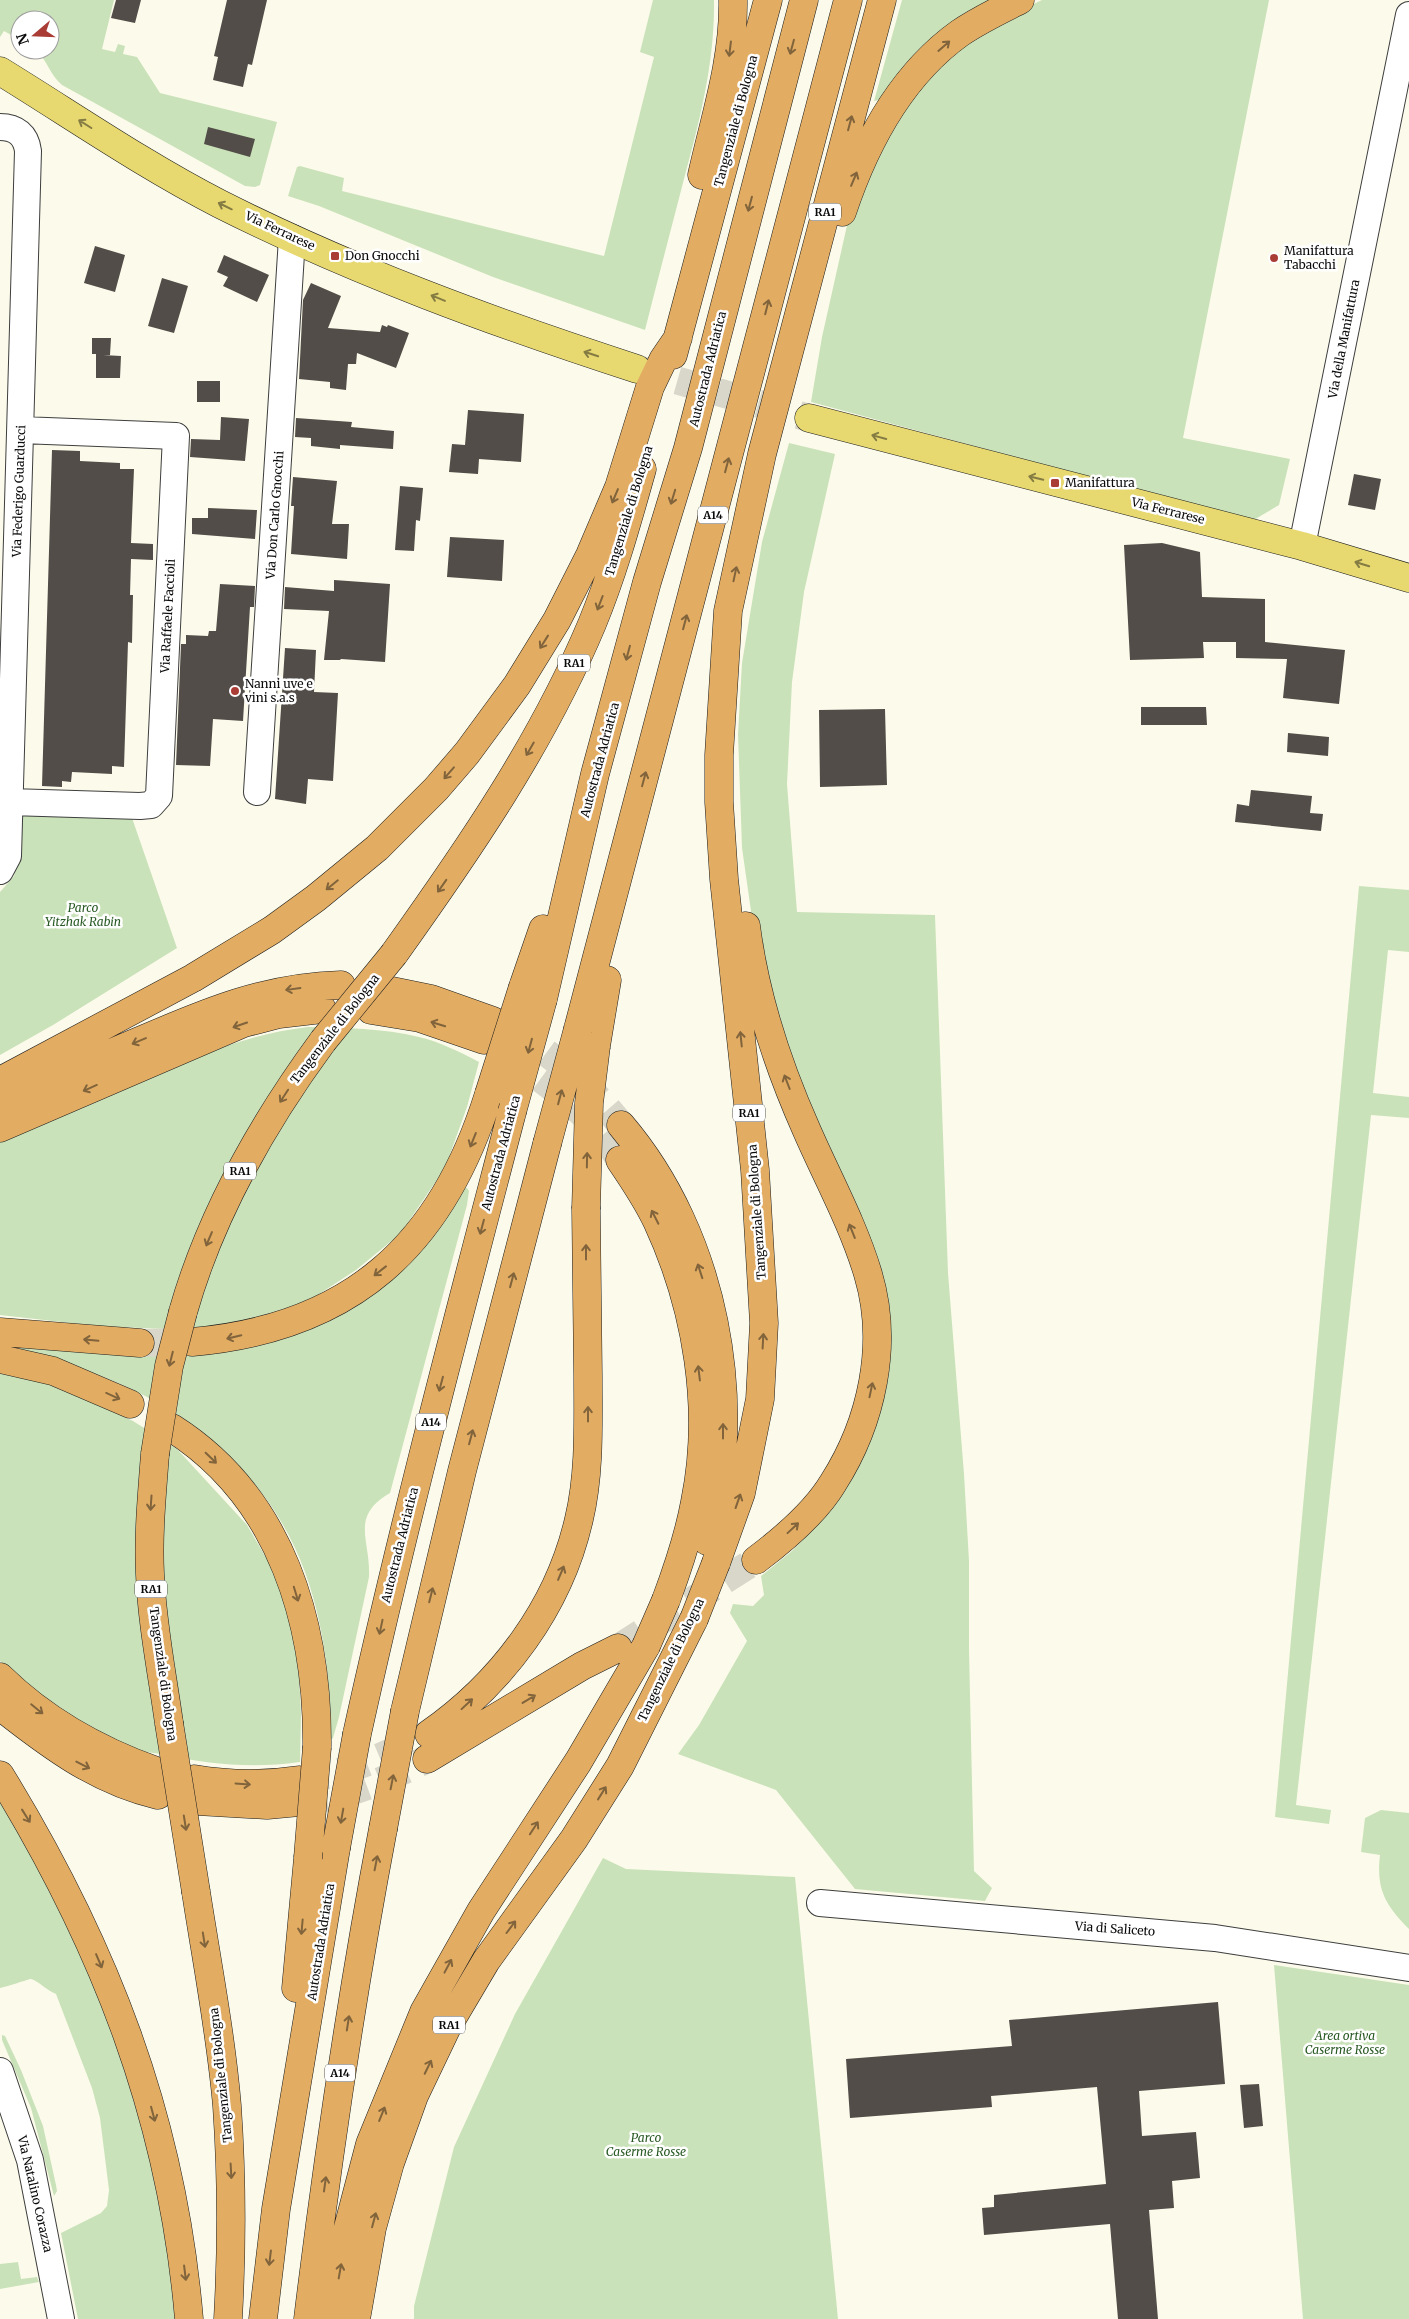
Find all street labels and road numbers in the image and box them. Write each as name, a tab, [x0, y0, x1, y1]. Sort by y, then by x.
street label: Tangenziale di Bologna	[711, 53, 760, 188]
road number: RA1	[809, 203, 841, 220]
street label: Via Ferrarese	[242, 207, 317, 253]
street label: Via della Manifattura	[1324, 278, 1363, 401]
street label: Autostrada Adriatica	[686, 309, 729, 429]
street label: Via Federigo Guarducci	[9, 425, 28, 558]
street label: Tangenziale di Bologna	[602, 443, 656, 578]
street label: Via Don Carlo Gnocchi	[262, 450, 286, 581]
street label: Via Ferrarese	[1129, 494, 1206, 527]
road number: A14	[698, 506, 728, 524]
street label: Via Raffaele Faccioli	[157, 558, 178, 674]
road number: RA1	[558, 654, 590, 671]
street label: Autostrada Adriatica	[577, 700, 622, 820]
street label: Tangenziale di Bologna	[287, 970, 383, 1087]
street label: Autostrada Adriatica	[478, 1093, 523, 1213]
road number: RA1	[733, 1104, 765, 1122]
street label: Tangenziale di Bologna	[744, 1143, 769, 1280]
road number: RA1	[224, 1162, 256, 1180]
road number: A14	[416, 1414, 446, 1430]
street label: Autostrada Adriatica	[378, 1485, 421, 1605]
road number: RA1	[135, 1580, 167, 1598]
street label: Tangenziale di Bologna	[634, 1595, 707, 1724]
street label: Tangenziale di Bologna	[147, 1606, 180, 1743]
street label: Autostrada Adriatica	[304, 1882, 337, 2003]
street label: Via di Saliceto	[1074, 1918, 1156, 1939]
street label: Tangenziale di Bologna	[206, 2006, 235, 2143]
road number: RA1	[433, 2016, 465, 2034]
road number: A14	[325, 2064, 355, 2082]
street label: Via Natalino Corazza	[15, 2133, 56, 2254]

